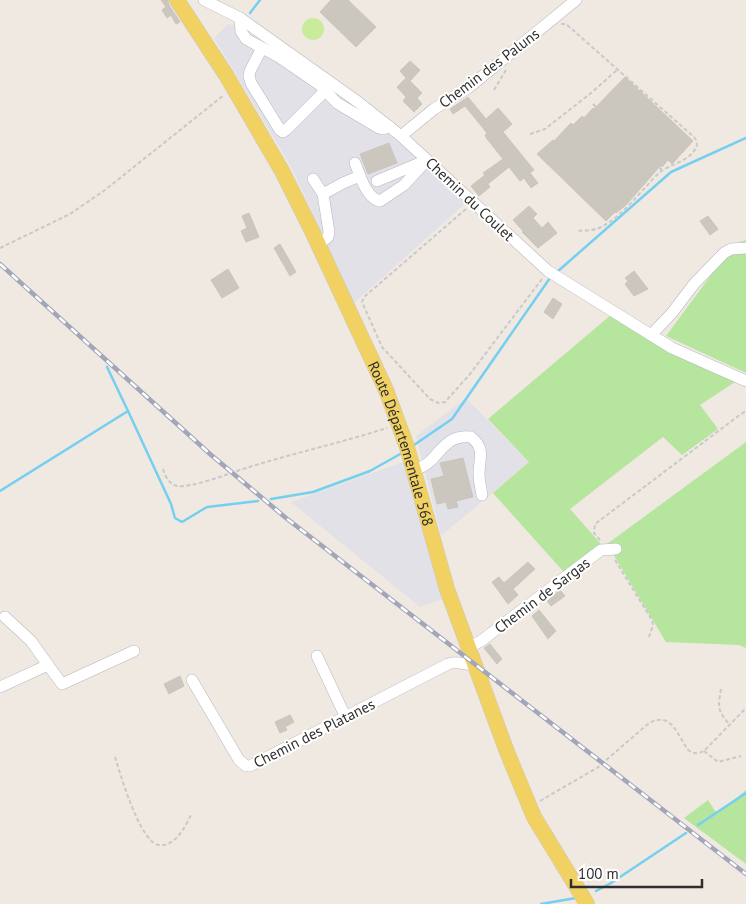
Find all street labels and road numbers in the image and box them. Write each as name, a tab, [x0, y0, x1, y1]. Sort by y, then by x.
street label: Chemin des Paluns	[435, 24, 543, 112]
street label: Chemin du Coulet	[422, 153, 518, 245]
street label: Route Départementale 568	[364, 358, 438, 528]
street label: Chemin de Sargas	[490, 553, 594, 637]
street label: Chemin des Platanes	[250, 694, 378, 772]

